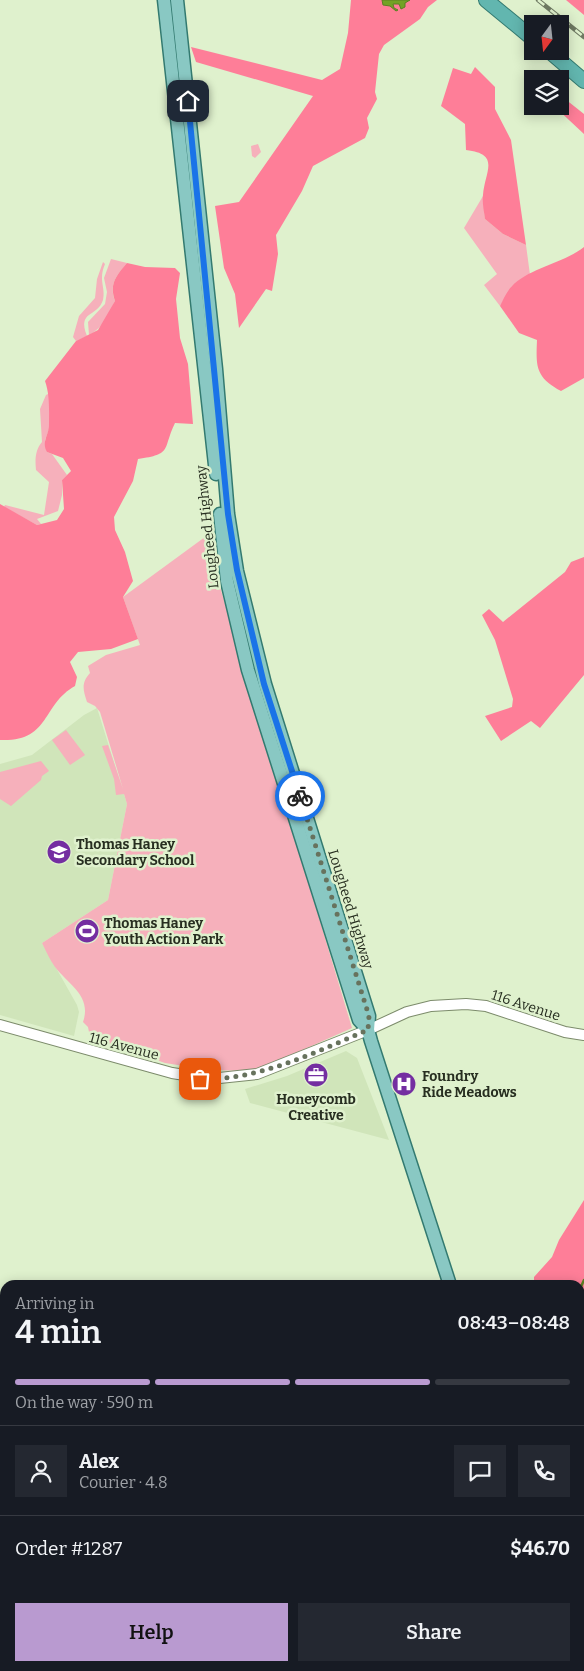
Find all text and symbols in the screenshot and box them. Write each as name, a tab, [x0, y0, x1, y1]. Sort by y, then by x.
north arrow	[524, 15, 569, 60]
map controls	[524, 15, 569, 115]
button: layers	[524, 70, 569, 115]
pin	[167, 80, 209, 122]
icon: home	[174, 87, 202, 115]
street label: Lougheed Highway	[193, 464, 222, 589]
courier	[275, 771, 325, 821]
icon: bike	[286, 782, 314, 810]
place label: Thomas Haney Secondary School	[76, 836, 195, 869]
school or university icon: Thomas Haney Secondary School	[46, 839, 72, 865]
street label: Lougheed Highway	[324, 847, 377, 971]
place label: Thomas Haney Youth Action Park	[104, 915, 224, 948]
sports icon: Thomas Haney Youth Action Park	[74, 918, 100, 944]
street label: 116 Avenue	[489, 986, 563, 1025]
street label: 116 Avenue	[87, 1029, 161, 1064]
pin	[179, 1058, 221, 1100]
office icon: Honeycomb Creative	[303, 1062, 329, 1088]
icon: bag	[186, 1065, 214, 1093]
place label: Foundry Ride Meadows	[422, 1068, 517, 1101]
hospital icon: Foundry Ride Meadows	[391, 1071, 417, 1097]
place label: Honeycomb Creative	[276, 1091, 356, 1124]
text: Arriving in	[15, 1294, 94, 1313]
text: 08:43–08:48	[458, 1311, 570, 1334]
text: 4 min	[15, 1313, 101, 1351]
text: On the way · 590 m	[15, 1393, 153, 1412]
button: person	[15, 1445, 67, 1497]
button: chat	[454, 1445, 506, 1497]
button: phone	[518, 1445, 570, 1497]
text: Alex	[79, 1450, 119, 1473]
text: Courier · 4.8	[79, 1473, 168, 1492]
text: Order #1287	[15, 1537, 122, 1560]
text: $46.70	[510, 1537, 570, 1560]
button: Help	[15, 1603, 288, 1661]
button: Share	[298, 1603, 570, 1661]

